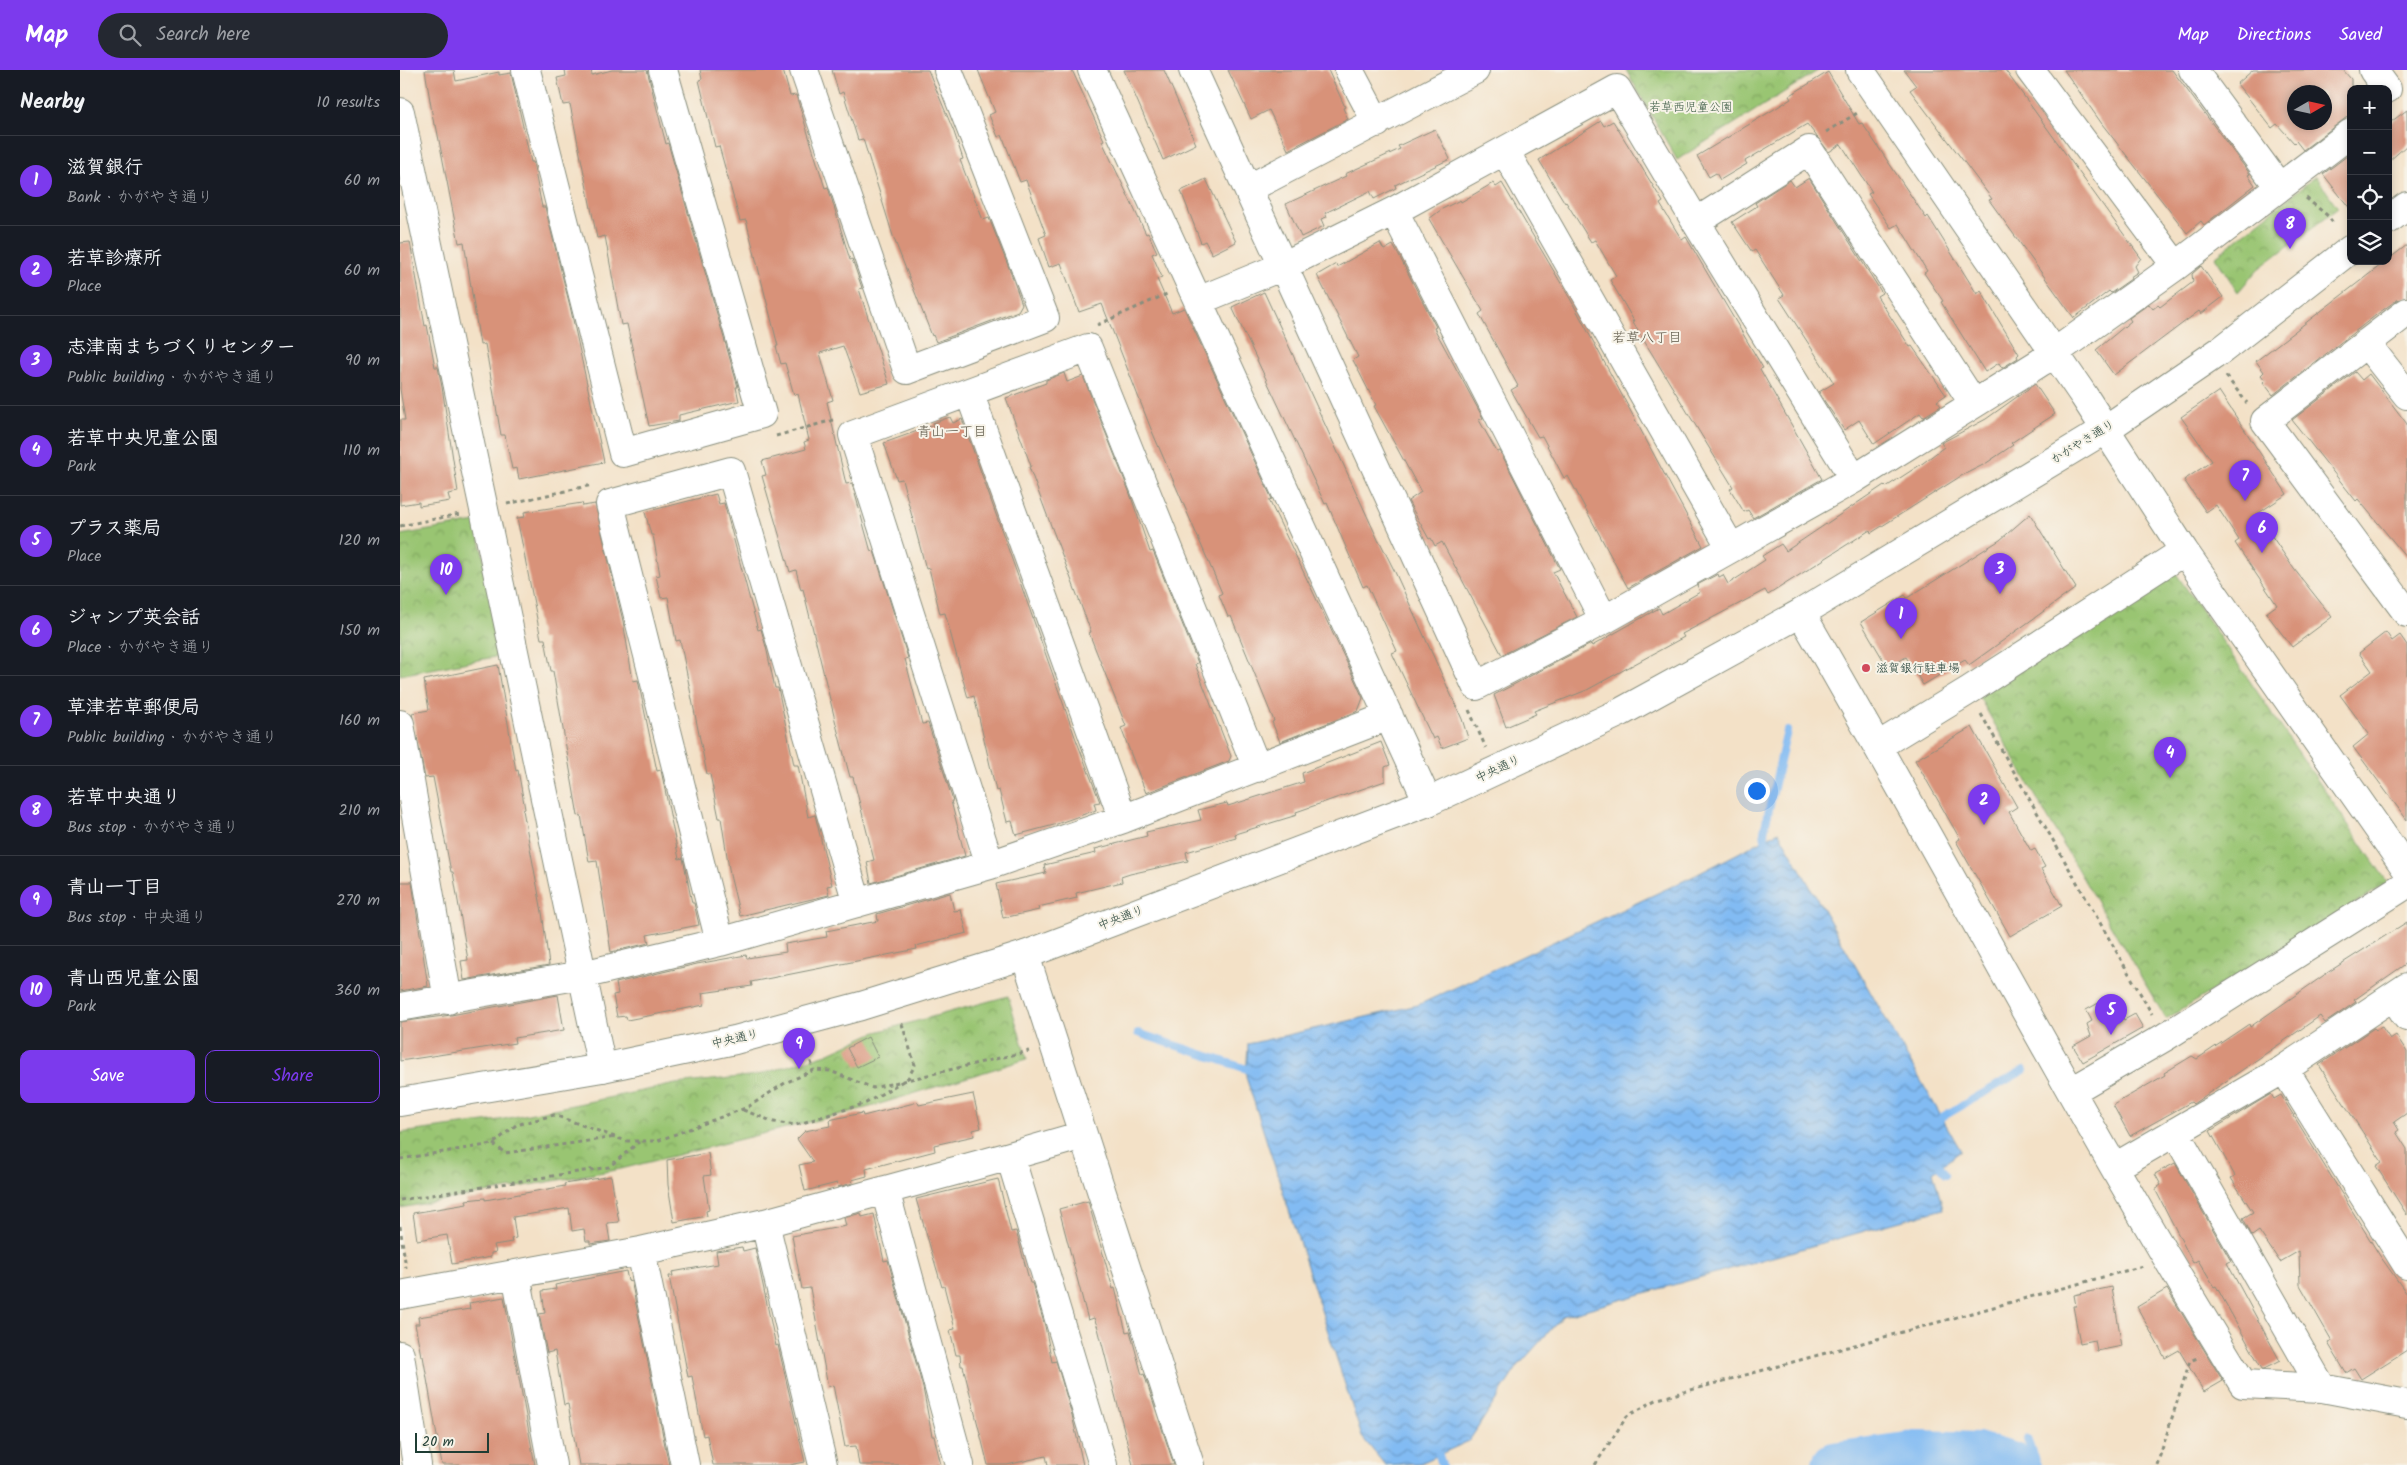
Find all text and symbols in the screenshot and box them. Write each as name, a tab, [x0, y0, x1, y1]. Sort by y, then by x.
search box	[98, 13, 448, 58]
text: Map	[25, 16, 68, 55]
text: Search here	[156, 20, 250, 50]
icon: search	[116, 21, 144, 49]
text: Map	[2177, 21, 2209, 50]
text: Directions	[2237, 21, 2311, 50]
text: Saved	[2339, 21, 2382, 50]
north arrow	[2287, 85, 2332, 130]
map controls	[2347, 85, 2392, 265]
button: +	[2347, 85, 2392, 130]
text: Nearby	[20, 86, 85, 119]
text: 10 results	[317, 90, 380, 115]
park label: 若草西児童公園	[1649, 98, 1733, 117]
button: −	[2347, 130, 2392, 175]
text: 滋賀銀行	[67, 153, 143, 183]
text: 1	[34, 168, 38, 193]
text: 60 m	[344, 168, 380, 193]
button: locate	[2347, 175, 2392, 220]
text: Bank · かがやき通り	[67, 185, 213, 210]
pin: 8	[2274, 208, 2306, 249]
button: layers	[2347, 220, 2392, 265]
text: 若草診療所	[67, 244, 162, 274]
text: 2	[31, 258, 41, 283]
text: 60 m	[344, 258, 380, 283]
text: Place	[67, 274, 101, 299]
district label: 若草八丁目	[1612, 327, 1682, 349]
text: 志津南まちづくりセンター	[67, 333, 296, 363]
text: 3	[32, 348, 40, 373]
text: 90 m	[345, 348, 380, 373]
text: Public building · かがやき通り	[67, 365, 277, 390]
street label: かがやき通り	[2047, 415, 2119, 469]
district label: 青山一丁目	[917, 421, 987, 443]
text: 若草中央児童公園	[67, 424, 219, 454]
text: 4	[32, 438, 40, 463]
text: 110 m	[343, 438, 380, 463]
text: Park	[67, 454, 96, 479]
pin: 7	[2229, 460, 2261, 501]
pin: 6	[2246, 512, 2278, 553]
text: プラス薬局	[67, 514, 161, 544]
text: 5	[32, 528, 40, 553]
text: 120 m	[339, 528, 380, 553]
text: Place	[67, 544, 101, 569]
pin: 3	[1984, 553, 2016, 594]
pin: 10	[430, 554, 462, 595]
pin: 1	[1885, 598, 1917, 639]
text: ジャンプ英会話	[67, 603, 200, 633]
text: 6	[32, 618, 40, 643]
text: 150 m	[339, 618, 380, 643]
text: Place · かがやき通り	[67, 635, 214, 660]
place label: 滋賀銀行駐車場	[1876, 659, 1960, 678]
marker: 滋賀銀行駐車場	[1860, 662, 1872, 674]
text: 草津若草郵便局	[67, 693, 200, 723]
text: 7	[32, 708, 40, 733]
text: 160 m	[339, 708, 380, 733]
text: Public building · かがやき通り	[67, 725, 277, 750]
pin: 4	[2154, 737, 2186, 778]
street label: 中央通り	[1472, 750, 1524, 788]
your location	[1744, 778, 1770, 804]
text: 若草中央通り	[67, 783, 181, 813]
pin: 2	[1968, 784, 2000, 825]
text: 8	[31, 798, 41, 823]
text: 210 m	[339, 798, 380, 823]
text: Bus stop · かがやき通り	[67, 815, 239, 840]
text: 青山一丁目	[67, 873, 162, 903]
text: 9	[32, 888, 40, 913]
text: 270 m	[336, 888, 380, 913]
street label: 中央通り	[1095, 901, 1147, 935]
text: Bus stop · 中央通り	[67, 905, 207, 930]
text: 青山西児童公園	[67, 964, 200, 994]
text: 10	[29, 978, 43, 1003]
text: 360 m	[335, 978, 380, 1003]
text: Park	[67, 994, 96, 1019]
pin: 5	[2095, 994, 2127, 1035]
street label: 中央通り	[709, 1024, 761, 1054]
pin: 9	[783, 1028, 815, 1069]
button: Save	[20, 1050, 195, 1103]
button: Share	[205, 1050, 380, 1103]
scale bar	[415, 1430, 489, 1453]
text: 20 m	[422, 1431, 454, 1453]

